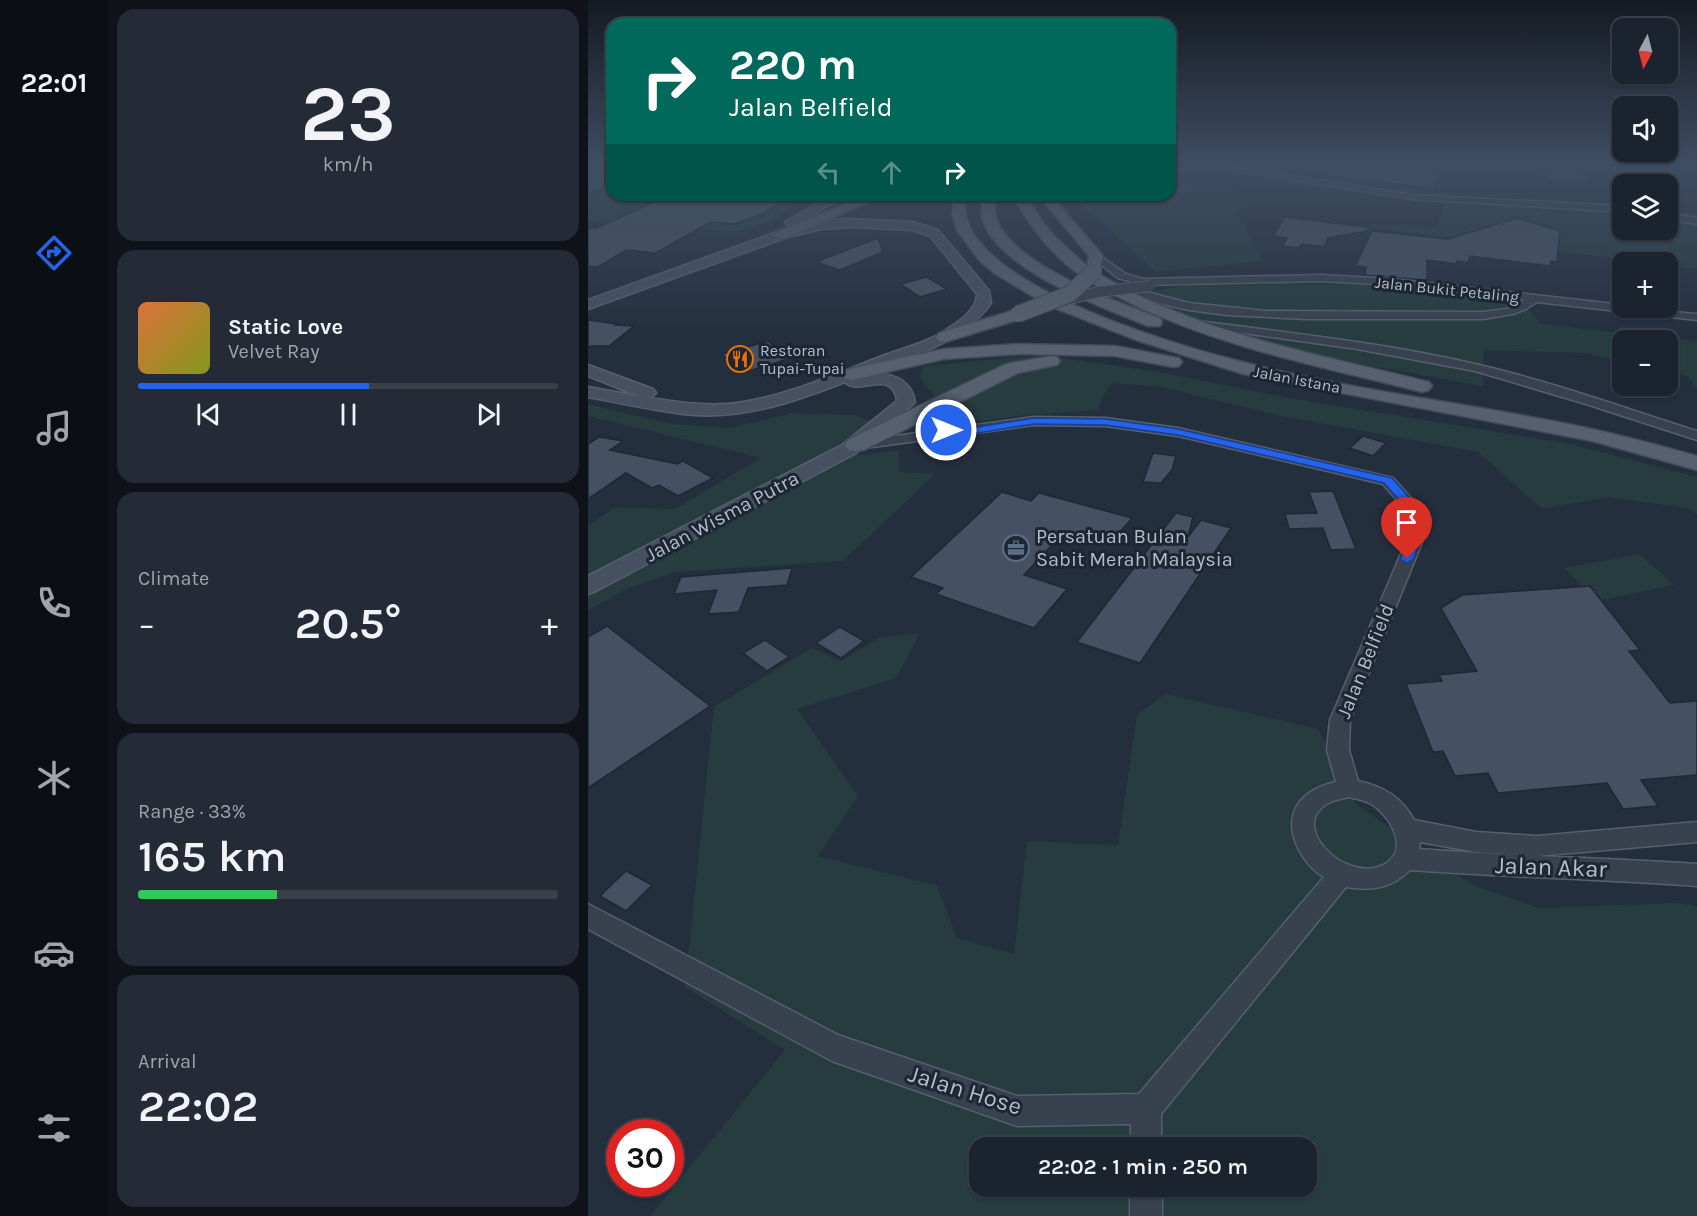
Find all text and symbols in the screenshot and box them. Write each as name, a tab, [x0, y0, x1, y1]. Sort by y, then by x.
north arrow	[1612, 18, 1678, 84]
map controls	[1612, 18, 1678, 396]
text: 220 m	[729, 40, 857, 90]
icon: right	[630, 42, 708, 120]
text: 22:01	[21, 67, 87, 99]
text: 23	[300, 68, 396, 160]
text: Jalan Belfield	[729, 91, 893, 123]
button: sound	[1612, 96, 1678, 162]
text: km/h	[323, 153, 373, 176]
icon: left	[812, 156, 845, 189]
icon: ahead	[875, 156, 908, 189]
icon: right	[938, 156, 971, 189]
button: layers	[1612, 174, 1678, 240]
icon: directions	[33, 232, 75, 274]
button: +	[1612, 252, 1678, 318]
street label: Jalan Bukit Petaling	[1374, 272, 1520, 307]
text: Static Love	[228, 314, 343, 340]
button: −	[1612, 330, 1678, 396]
text: Velvet Ray	[228, 340, 320, 363]
place label: Restoran Tupai-Tupai	[760, 341, 845, 378]
restaurant icon: Restoran Tupai-Tupai	[725, 344, 755, 374]
street label: Jalan Istana	[1252, 362, 1342, 397]
icon: previous	[192, 398, 225, 431]
icon: pause	[332, 398, 365, 431]
icon: next	[472, 398, 505, 431]
position arrow	[914, 398, 978, 462]
icon: music	[33, 407, 75, 449]
street label: Jalan Wisma Putra	[642, 466, 803, 567]
pin	[1381, 497, 1432, 559]
icon: arrive	[1390, 506, 1423, 539]
place label: Persatuan Bulan Sabit Merah Malaysia	[1036, 525, 1233, 571]
office icon: Persatuan Bulan Sabit Merah Malaysia	[1001, 533, 1031, 563]
text: Climate	[138, 567, 209, 590]
icon: phone	[33, 582, 75, 624]
text: 20.5°	[295, 597, 401, 649]
street label: Jalan Belfield	[1332, 601, 1399, 722]
text: −	[138, 605, 155, 643]
text: +	[541, 605, 558, 643]
icon: climate	[33, 757, 75, 799]
text: Range · 33%	[138, 800, 246, 823]
text: 165 km	[138, 830, 287, 882]
street label: Jalan Akar	[1494, 851, 1608, 883]
icon: car	[33, 932, 75, 974]
text: Arrival	[138, 1050, 197, 1073]
street label: Jalan Hose	[905, 1059, 1025, 1121]
text: 22:02	[138, 1080, 258, 1132]
icon: filters	[33, 1107, 75, 1149]
speed limit sign: 30	[606, 1119, 684, 1197]
text: 22:02 · 1 min · 250 m	[1038, 1154, 1248, 1180]

